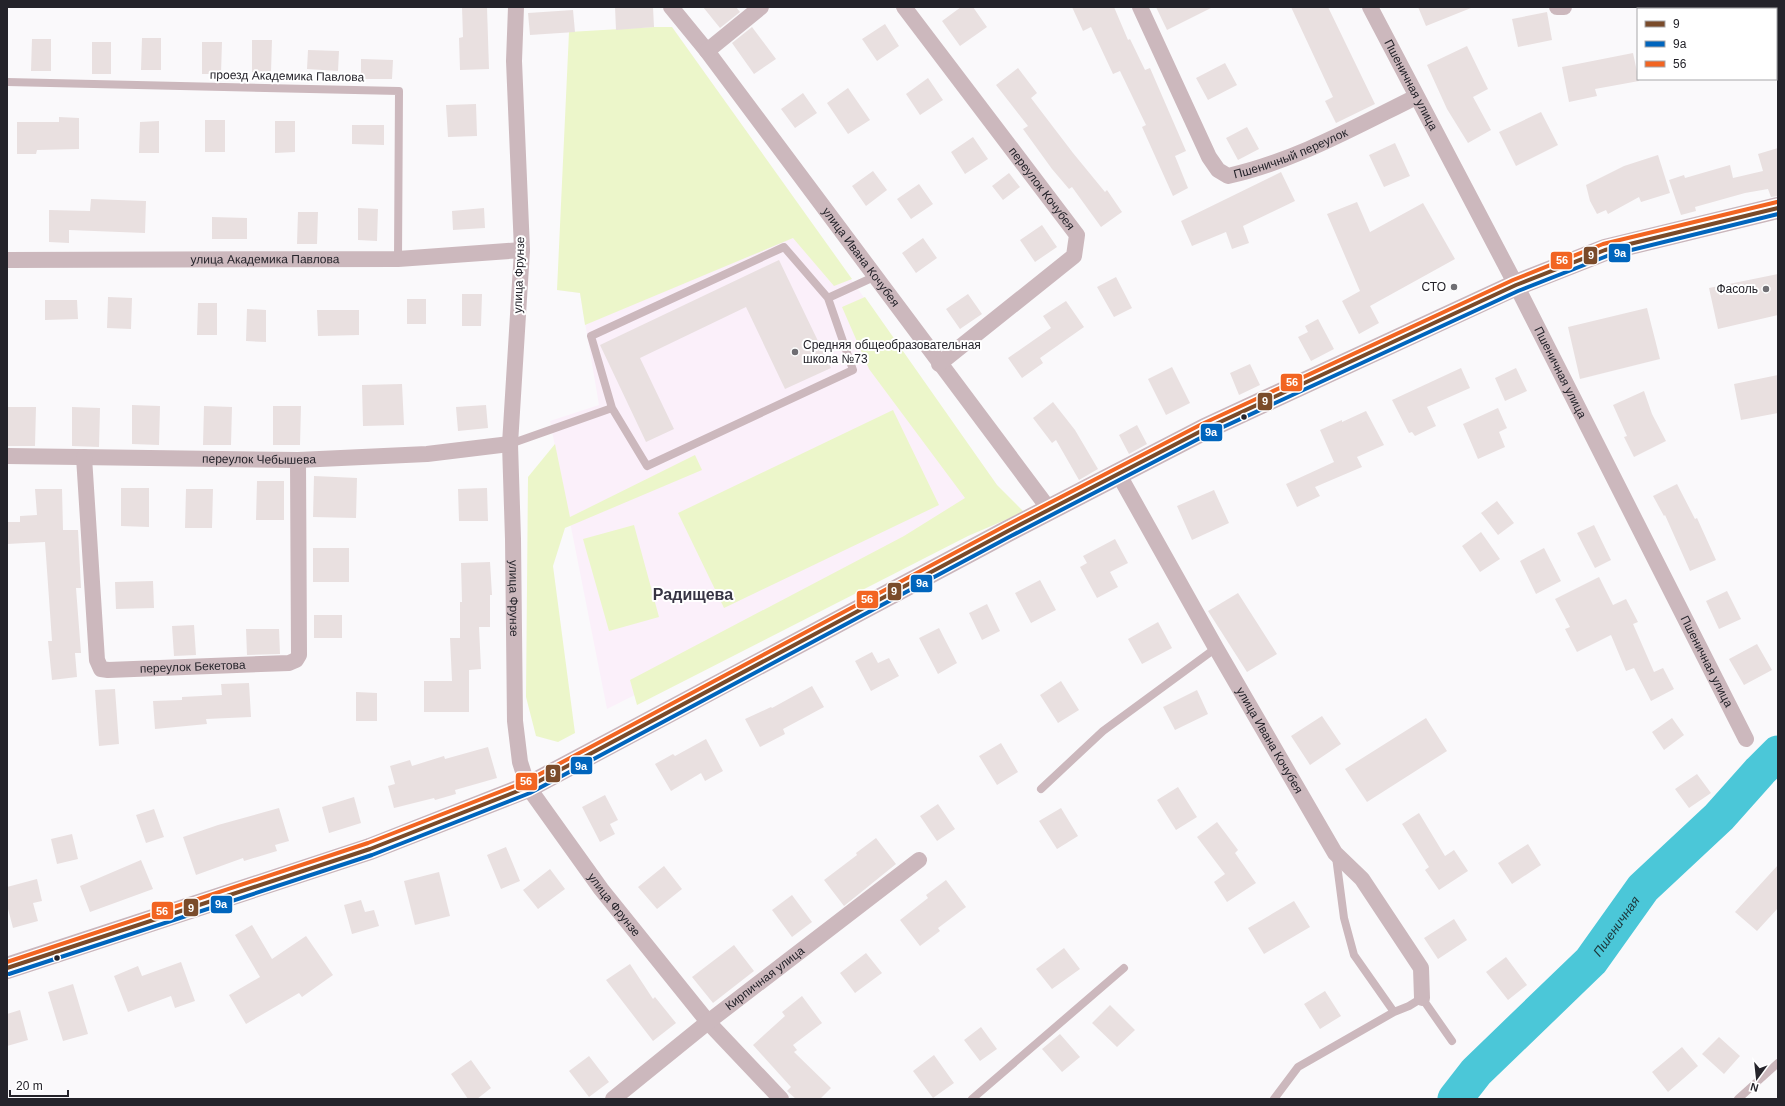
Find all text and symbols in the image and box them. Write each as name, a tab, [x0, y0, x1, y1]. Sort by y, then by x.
legend	[1637, 8, 1777, 80]
text: 9	[1673, 17, 1680, 31]
street label: Пшеничная улица	[1381, 37, 1441, 133]
text: 9а	[1673, 37, 1687, 51]
text: 56	[1673, 57, 1687, 71]
street label: проезд Академика Павлова	[210, 68, 365, 84]
street label: Пшеничный переулок	[1232, 125, 1350, 181]
street label: переулок Кочубея	[1006, 144, 1078, 233]
street label: улица Ивана Кочубея	[819, 205, 902, 309]
street label: улица Фрунзе	[511, 236, 527, 314]
line badge: 9а	[1608, 243, 1631, 263]
line badge: 9	[1583, 246, 1598, 265]
text: 9а	[1614, 247, 1627, 259]
text: 9	[1588, 249, 1594, 261]
line badge: 56	[1550, 251, 1573, 270]
street label: улица Академика Павлова	[190, 252, 340, 267]
text: 56	[1556, 254, 1568, 266]
place label: СТО	[1422, 280, 1446, 294]
marker: СТО	[1449, 282, 1459, 292]
place label: Фасоль	[1716, 282, 1758, 296]
marker: Фасоль	[1761, 284, 1771, 294]
street label: Пшеничная улица	[1531, 324, 1589, 421]
place label: Средняя общеобразовательная школа №73	[803, 338, 981, 366]
marker: Средняя общеобразовательная школа №73	[790, 347, 800, 357]
line badge: 56	[1280, 373, 1303, 392]
text: 56	[1286, 376, 1298, 388]
line badge: 9	[1257, 392, 1273, 411]
text: 9	[1262, 395, 1268, 407]
unlabelled marker	[1239, 412, 1249, 422]
line badge: 9а	[1200, 423, 1223, 442]
text: 9а	[1205, 426, 1218, 438]
street label: переулок Чебышева	[202, 452, 317, 467]
street label: улица Фрунзе	[506, 560, 521, 637]
line badge: 9а	[910, 574, 933, 593]
text: 9а	[916, 577, 929, 589]
line badge: 9	[887, 582, 902, 601]
text: 9	[891, 585, 897, 597]
district label: Радищева	[653, 586, 733, 603]
line badge: 56	[856, 590, 879, 609]
text: 56	[861, 593, 873, 605]
street label: Пшеничная улица	[1678, 613, 1736, 710]
street label: переулок Бекетова	[139, 658, 246, 676]
street label: улица Ивана Кочубея	[1233, 685, 1306, 796]
line badge: 9а	[570, 756, 593, 775]
text: 9а	[575, 760, 588, 772]
line badge: 9	[545, 764, 561, 783]
text: 9	[550, 767, 556, 779]
line badge: 56	[515, 772, 538, 791]
text: 56	[520, 775, 532, 787]
street label: улица Фрунзе	[585, 870, 643, 939]
water label: Пшеничная	[1590, 893, 1643, 959]
line badge: 9а	[210, 895, 233, 914]
line badge: 9	[183, 898, 199, 917]
text: 9а	[215, 898, 228, 910]
line badge: 56	[151, 901, 174, 920]
text: 9	[188, 902, 194, 914]
text: 56	[156, 905, 168, 917]
street label: Кирпичная улица	[723, 943, 807, 1013]
unlabelled marker	[52, 953, 62, 963]
north arrow	[1737, 1058, 1777, 1098]
scale bar	[10, 1072, 68, 1098]
text: 20 m	[16, 1079, 43, 1093]
text: N	[1749, 1081, 1760, 1094]

